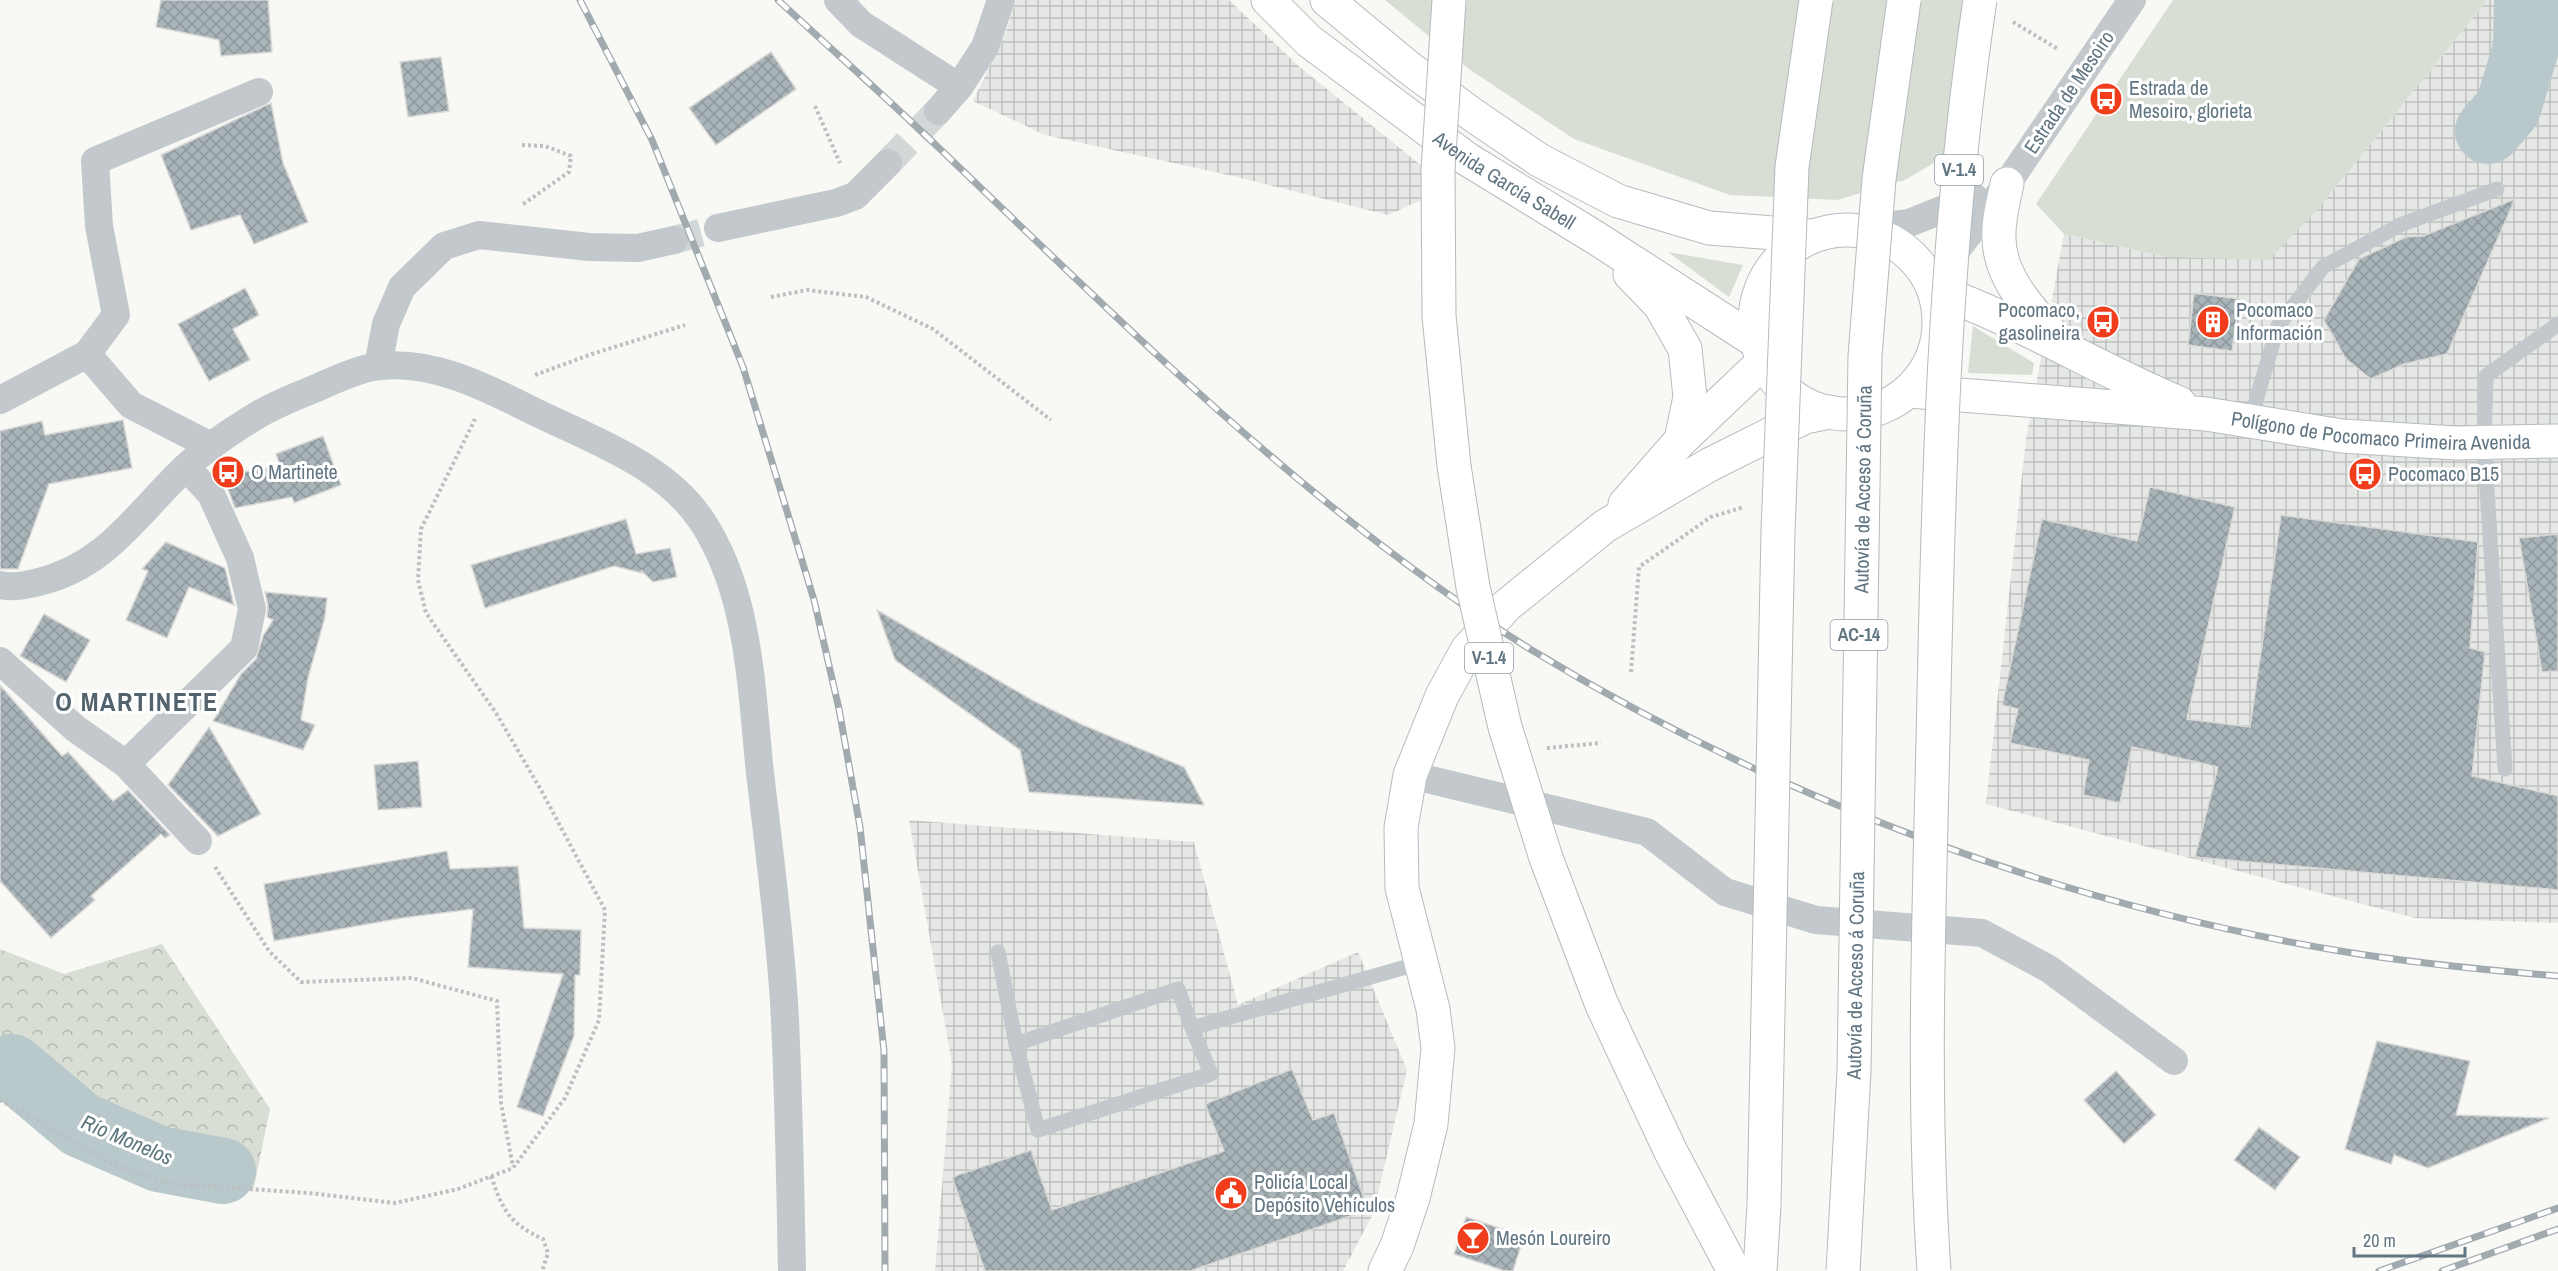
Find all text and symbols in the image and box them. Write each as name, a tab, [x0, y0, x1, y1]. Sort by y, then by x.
street label: Estrada de Mesoiro	[2017, 25, 2120, 159]
place label: Estrada de Mesoiro, glorieta	[2129, 74, 2252, 124]
bus stop icon: Estrada de Mesoiro, glorieta	[2088, 81, 2124, 117]
street label: Avenida García Sabell	[1427, 124, 1581, 235]
road number: V-1.4	[1935, 155, 1983, 185]
place label: Pocomaco, gasolineira	[1998, 296, 2080, 346]
place label: Pocomaco Información	[2236, 296, 2323, 346]
bus stop icon: Pocomaco, gasolineira	[2085, 304, 2121, 340]
building icon: Pocomaco Información	[2195, 304, 2231, 340]
street label: Autovía de Acceso á Coruña	[1847, 385, 1878, 595]
street label: Polígono de Pocomaco Primeira Avenida	[2229, 404, 2531, 456]
bus stop icon: O Martinete	[210, 454, 246, 490]
bus stop icon: Pocomaco B15	[2347, 456, 2383, 492]
place label: O Martinete	[251, 458, 338, 485]
place label: Pocomaco B15	[2388, 460, 2499, 487]
road number: AC-14	[1830, 620, 1888, 650]
road number: V-1.4	[1465, 643, 1513, 673]
district label: O MARTINETE	[55, 684, 219, 719]
street label: Autovía de Acceso á Coruña	[1840, 871, 1870, 1081]
water label: Río Monelos	[77, 1107, 178, 1172]
place label: Policía Local Depósito Vehículos	[1254, 1168, 1395, 1218]
public building icon: Policía Local Depósito Vehículos	[1213, 1175, 1249, 1211]
bar icon: Mesón Loureiro	[1455, 1220, 1491, 1256]
scale bar	[2354, 1220, 2465, 1258]
place label: Mesón Loureiro	[1496, 1224, 1611, 1251]
text: 20 m	[2363, 1228, 2396, 1253]

